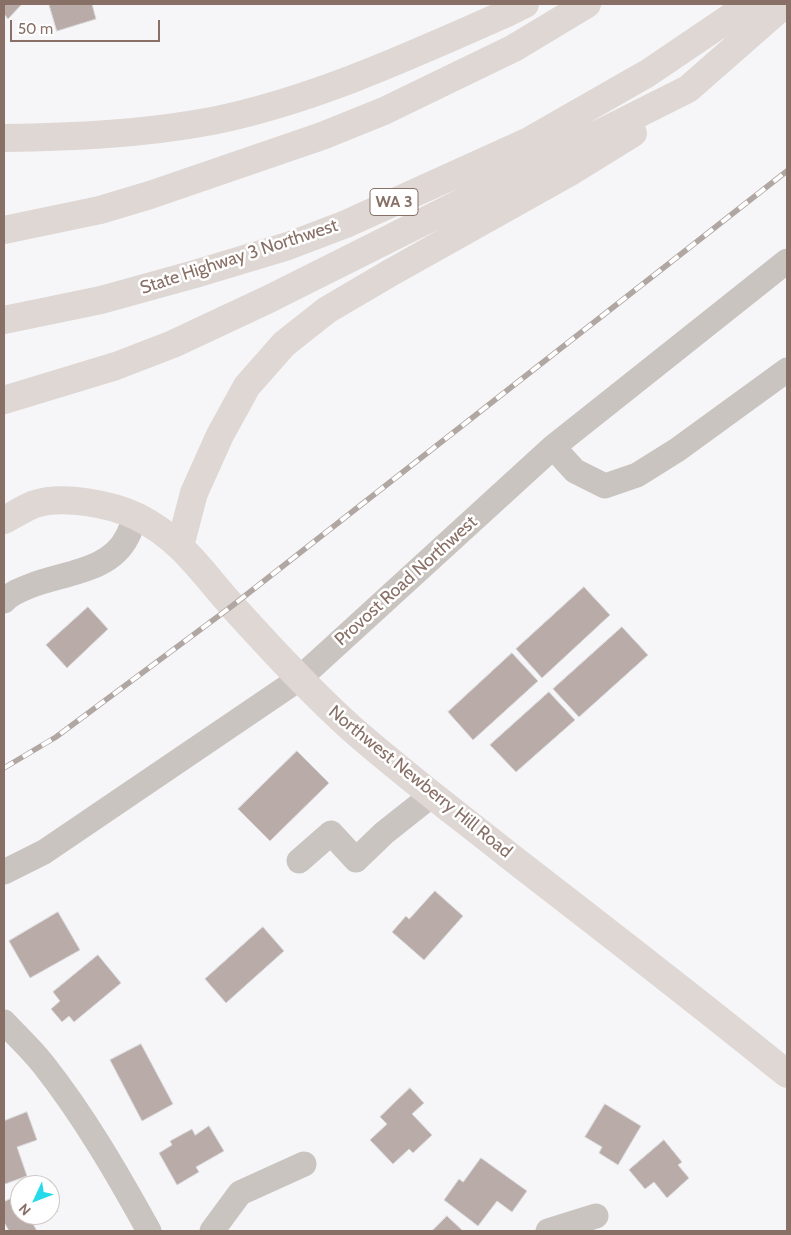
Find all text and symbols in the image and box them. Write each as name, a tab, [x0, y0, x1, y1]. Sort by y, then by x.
scale bar	[12, 10, 162, 42]
text: 50 m	[18, 20, 53, 38]
road number: WA 3	[370, 188, 418, 216]
street label: State Highway 3 Northwest	[137, 215, 341, 299]
street label: Provost Road Northwest	[330, 511, 482, 651]
street label: Northwest Newberry Hill Road	[324, 701, 516, 863]
north arrow	[10, 1175, 60, 1225]
text: N	[15, 1200, 35, 1219]

